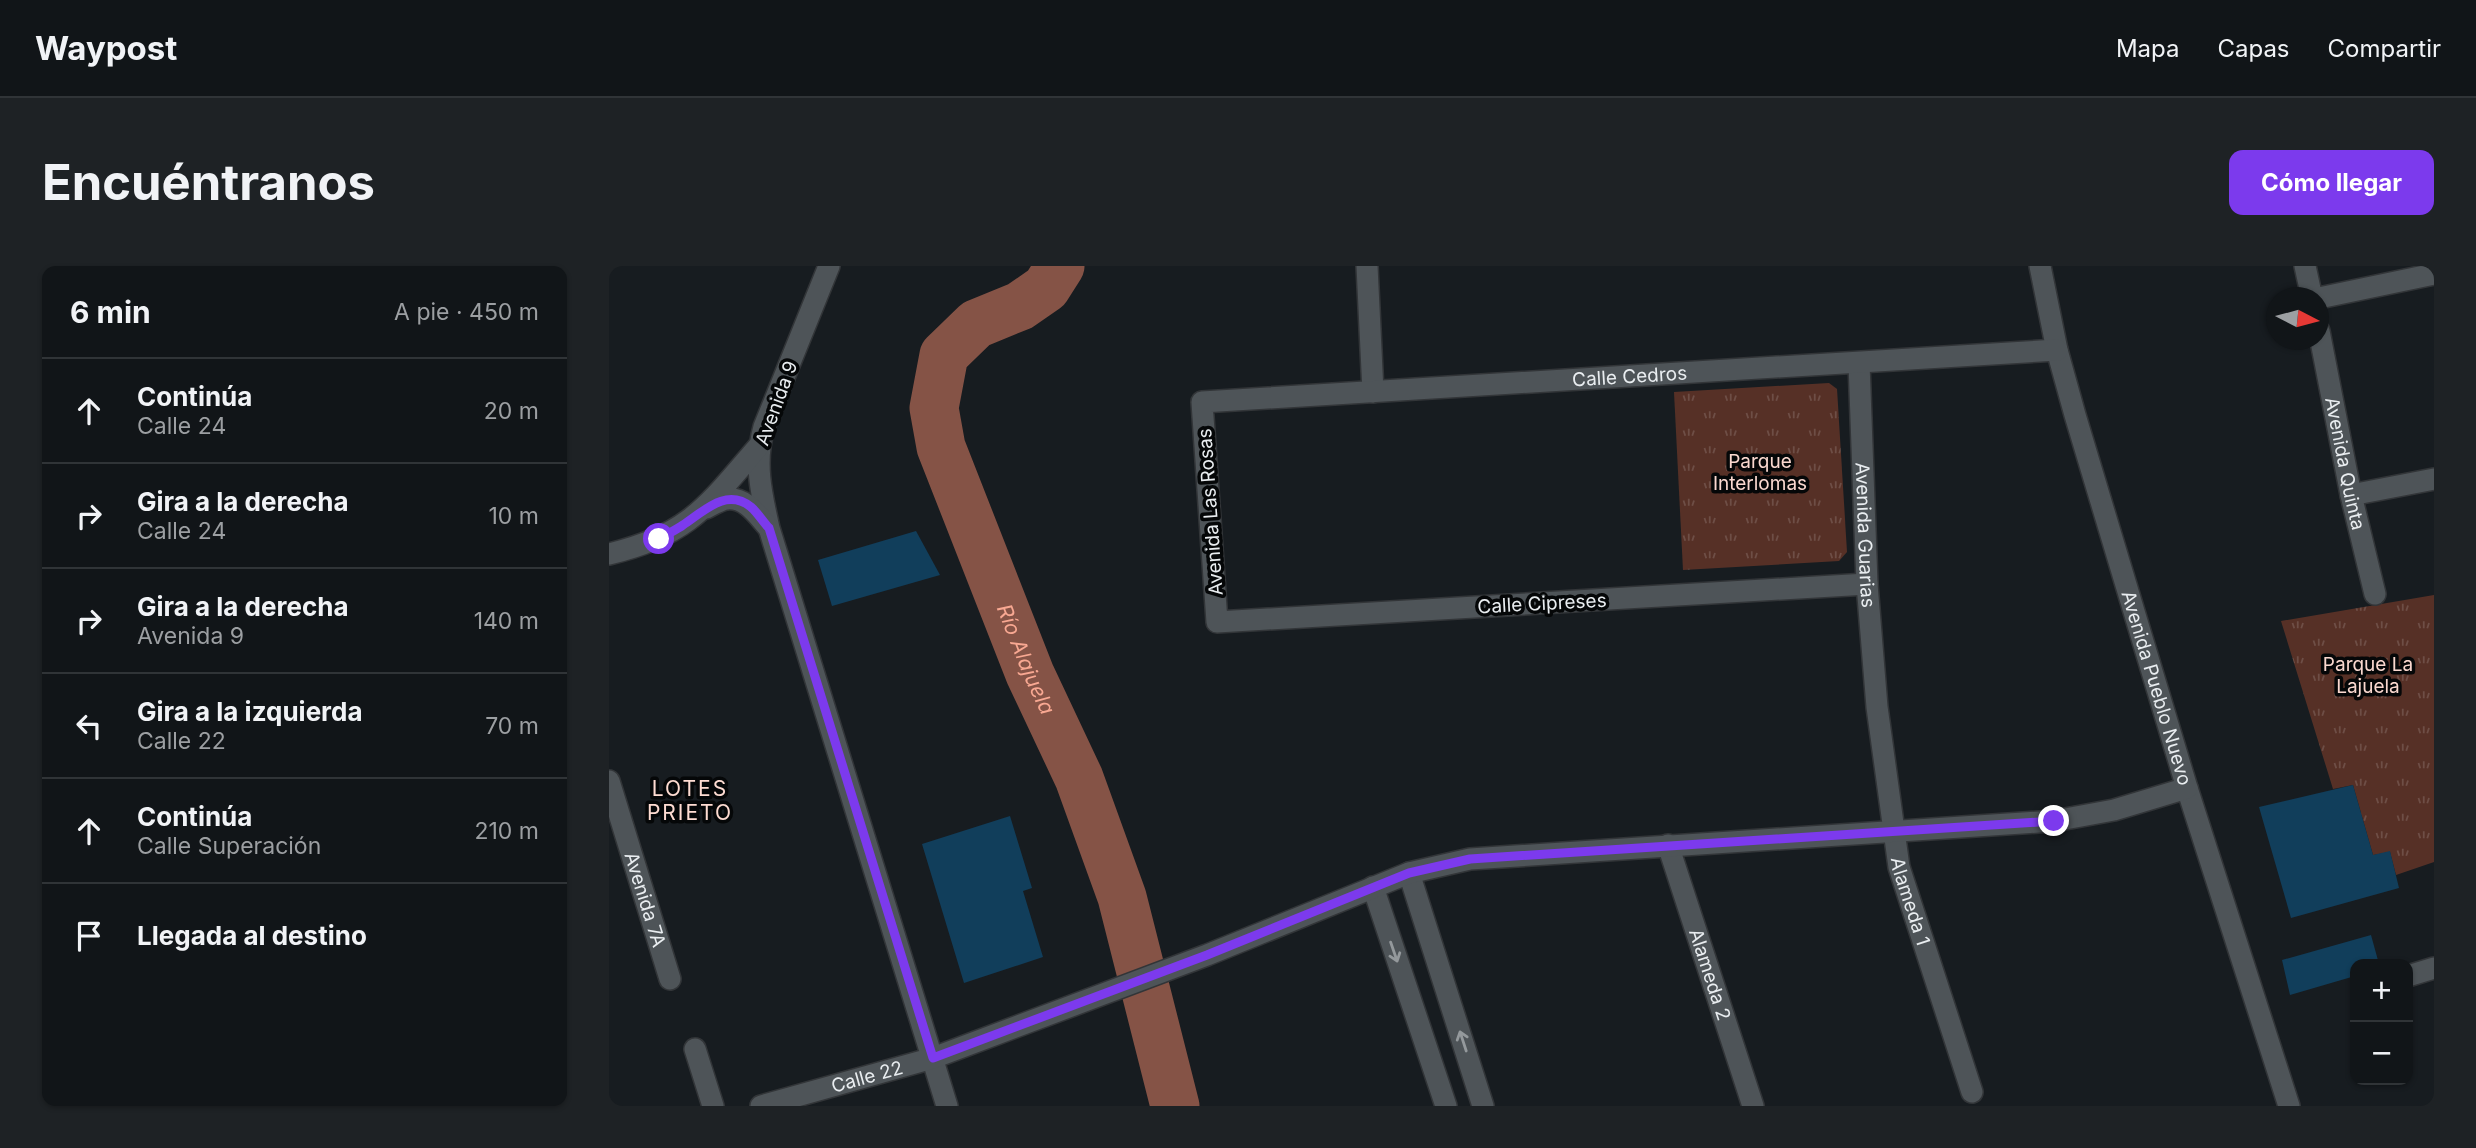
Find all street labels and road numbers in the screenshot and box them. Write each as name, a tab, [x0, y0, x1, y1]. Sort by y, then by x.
street label: Avenida 9	[751, 358, 802, 449]
street label: Calle Cedros	[1571, 362, 1688, 391]
street label: Avenida Quinta	[2320, 395, 2370, 532]
street label: Avenida Las Rosas	[1193, 428, 1228, 596]
street label: Avenida Guarias	[1851, 462, 1880, 609]
street label: Avenida Pueblo Nuevo	[2116, 588, 2197, 788]
street label: Calle Cipreses	[1477, 589, 1607, 618]
street label: Avenida 7A	[620, 849, 671, 950]
street label: Alameda 1	[1886, 856, 1935, 948]
street label: Alameda 2	[1684, 926, 1735, 1023]
street label: Calle 22	[829, 1056, 906, 1098]

